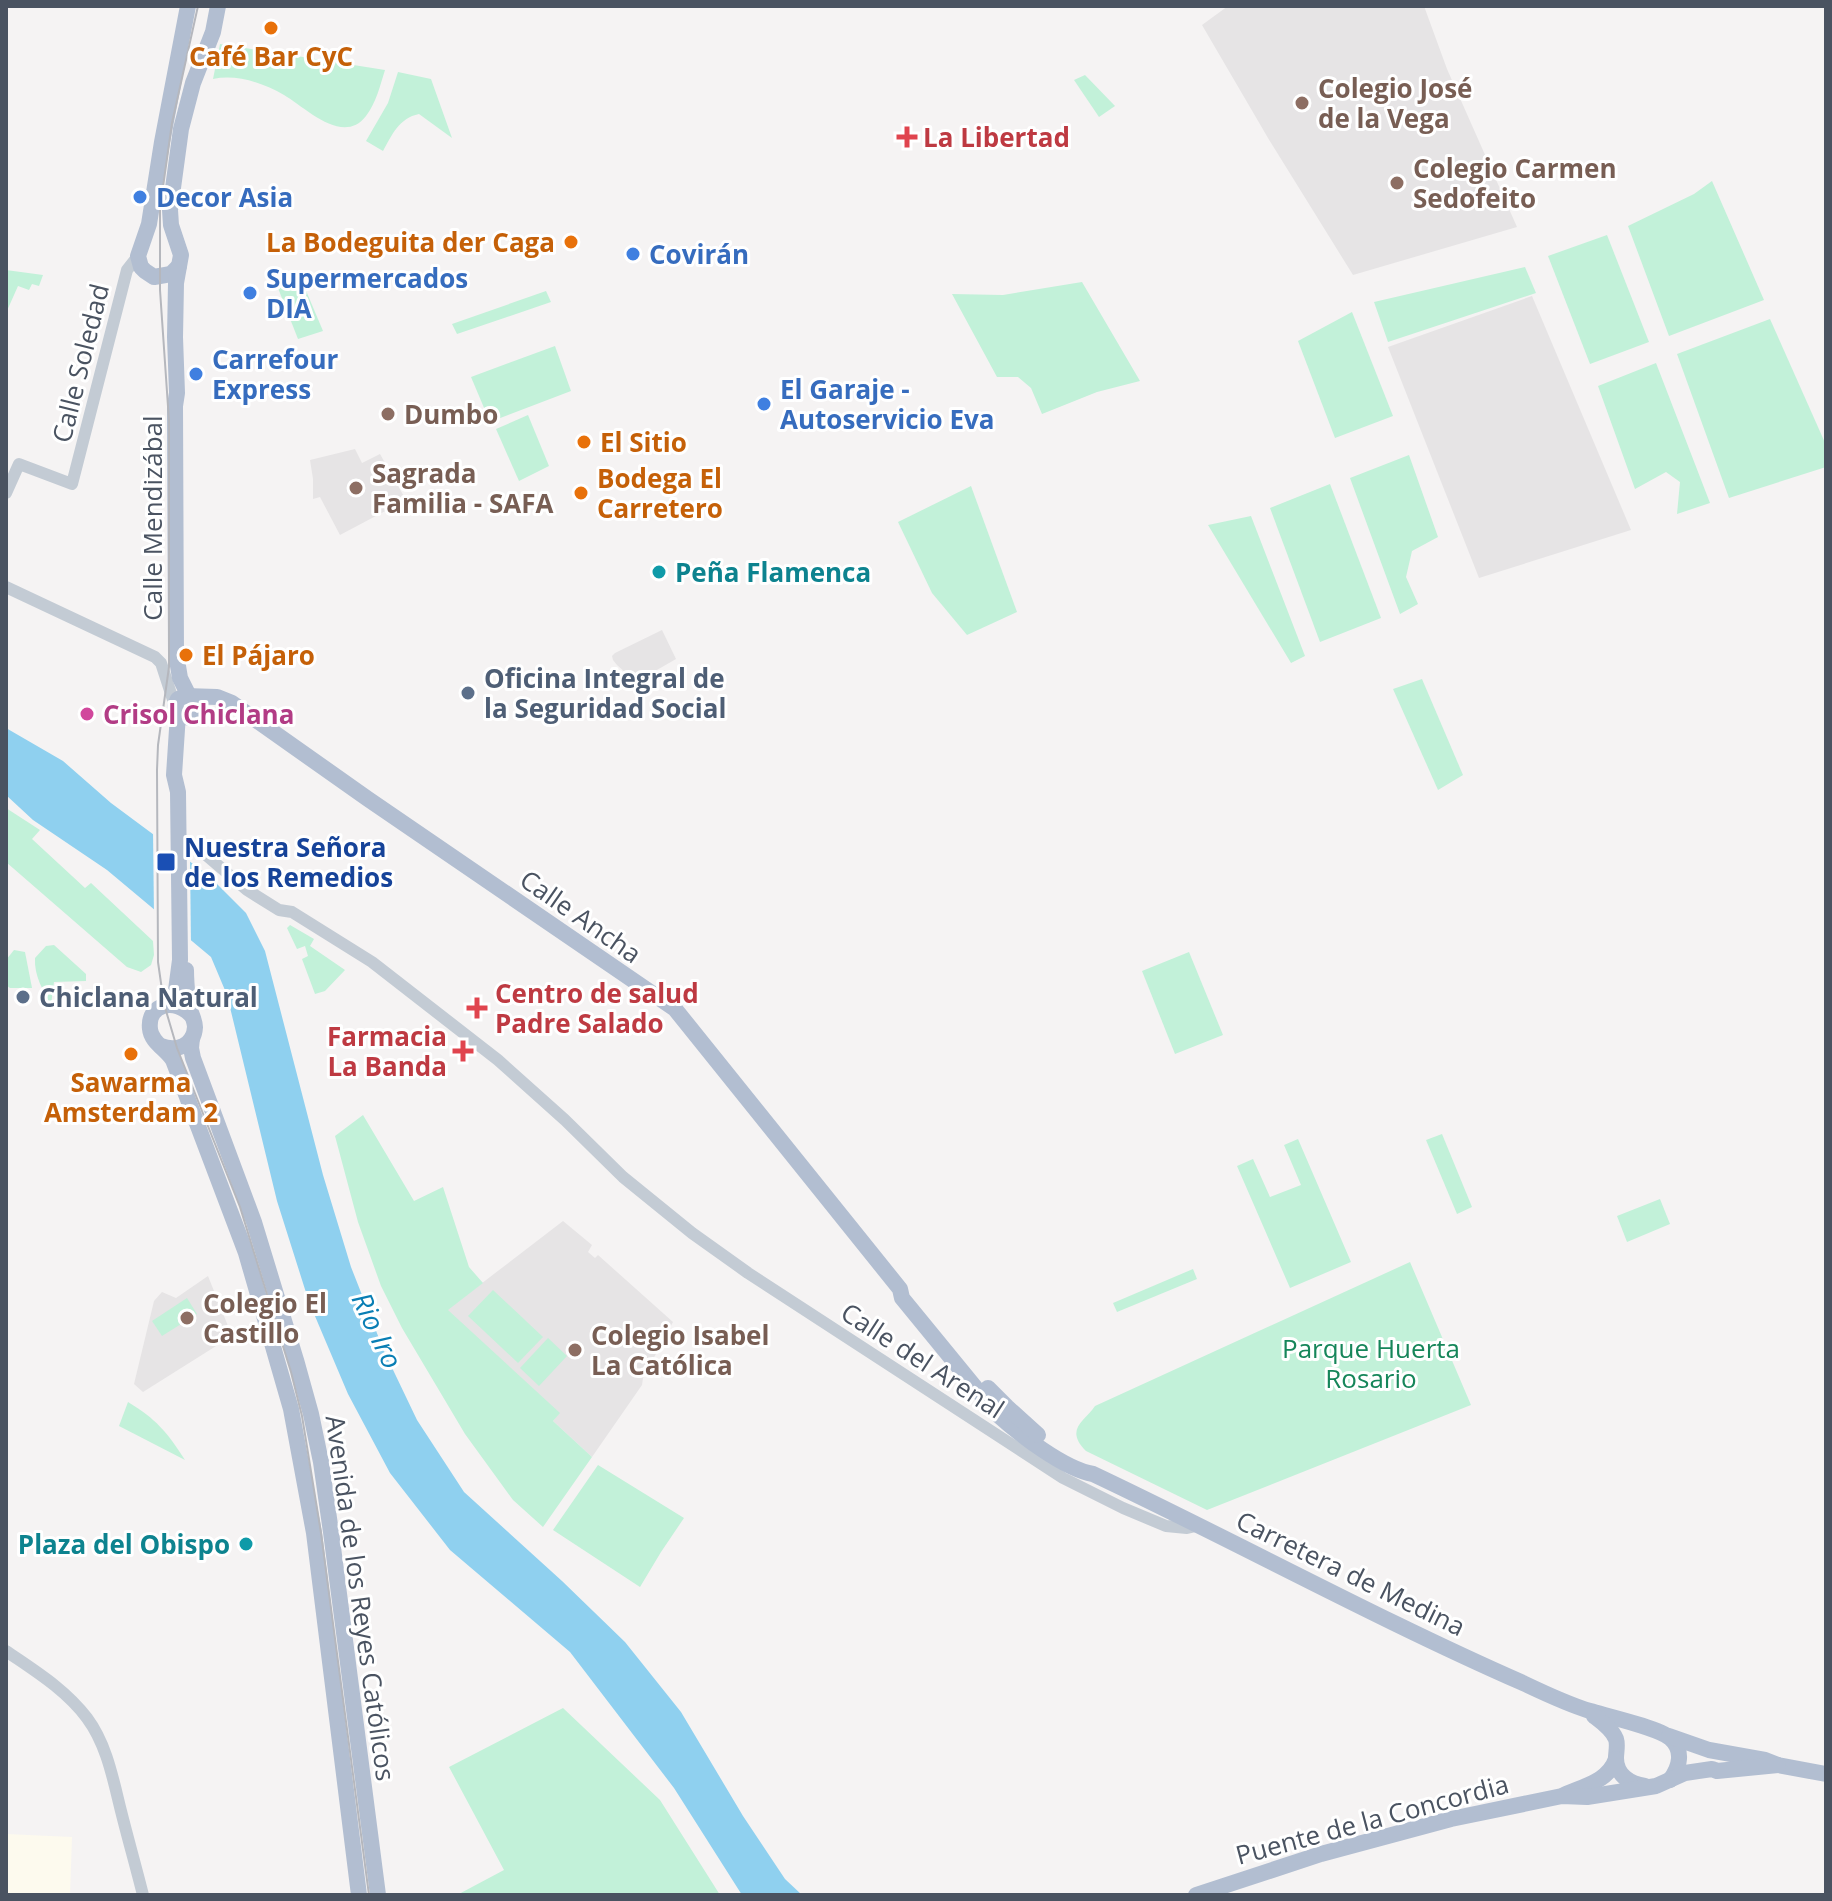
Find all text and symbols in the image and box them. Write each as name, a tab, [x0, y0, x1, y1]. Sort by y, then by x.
marker: Café Bar CyC	[262, 19, 280, 37]
place label: Café Bar CyC	[189, 38, 353, 74]
place label: Colegio José de la Vega	[1318, 70, 1472, 136]
marker: Colegio José de la Vega	[1293, 94, 1311, 112]
place label: La Libertad	[923, 119, 1070, 155]
marker: La Libertad	[898, 128, 916, 146]
place label: Colegio Carmen Sedofeito	[1413, 150, 1617, 216]
marker: Colegio Carmen Sedofeito	[1388, 174, 1406, 192]
place label: Decor Asia	[156, 179, 293, 215]
marker: Decor Asia	[131, 188, 149, 206]
place label: La Bodeguita der Caga	[266, 224, 555, 260]
marker: La Bodeguita der Caga	[562, 233, 580, 251]
place label: Covirán	[649, 236, 749, 272]
marker: Covirán	[624, 245, 642, 263]
place label: Supermercados DIA	[266, 260, 468, 326]
street label: Calle Soledad	[43, 280, 117, 446]
marker: Supermercados DIA	[241, 284, 259, 302]
place label: Carrefour Express	[212, 341, 338, 407]
marker: Carrefour Express	[187, 365, 205, 383]
place label: El Garaje - Autoservicio Eva	[780, 371, 994, 437]
marker: El Garaje - Autoservicio Eva	[755, 395, 773, 413]
place label: Dumbo	[404, 396, 498, 432]
marker: Dumbo	[379, 405, 397, 423]
street label: Calle Mendizábal	[134, 415, 170, 621]
place label: El Sitio	[600, 424, 687, 460]
marker: El Sitio	[575, 433, 593, 451]
place label: Sagrada Familia - SAFA	[372, 455, 553, 521]
place label: Bodega El Carretero	[597, 460, 723, 526]
marker: Sagrada Familia - SAFA	[347, 479, 365, 497]
marker: Bodega El Carretero	[572, 484, 590, 502]
place label: Peña Flamenca	[675, 554, 871, 590]
marker: Peña Flamenca	[650, 563, 668, 581]
place label: El Pájaro	[202, 637, 315, 673]
marker: El Pájaro	[177, 646, 195, 664]
place label: Oficina Integral de la Seguridad Social	[484, 660, 726, 726]
marker: Oficina Integral de la Seguridad Social	[459, 684, 477, 702]
place label: Crisol Chiclana	[103, 696, 294, 732]
marker: Crisol Chiclana	[78, 705, 96, 723]
place label: Nuestra Señora de los Remedios	[184, 829, 393, 895]
marker: Nuestra Señora de los Remedios	[155, 851, 177, 873]
street label: Calle Ancha	[513, 861, 649, 971]
place label: Centro de salud Padre Salado	[495, 975, 699, 1041]
place label: Chiclana Natural	[39, 979, 258, 1015]
marker: Chiclana Natural	[14, 988, 32, 1006]
marker: Centro de salud Padre Salado	[466, 997, 488, 1019]
place label: Farmacia La Banda	[327, 1018, 447, 1084]
marker: Farmacia La Banda	[454, 1042, 472, 1060]
marker: Sawarma Amsterdam 2	[122, 1045, 140, 1063]
place label: Sawarma Amsterdam 2	[44, 1064, 218, 1130]
place label: Colegio El Castillo	[203, 1285, 327, 1351]
water label: Rio Iro	[344, 1285, 412, 1375]
street label: Calle del Arenal	[834, 1294, 1012, 1426]
marker: Colegio El Castillo	[178, 1309, 196, 1327]
place label: Colegio Isabel La Católica	[591, 1317, 769, 1383]
park label: Parque Huerta Rosario	[1282, 1330, 1460, 1396]
marker: Colegio Isabel La Católica	[566, 1341, 584, 1359]
street label: Avenida de los Reyes Católicos	[317, 1413, 405, 1783]
street label: Carretera de Medina	[1231, 1502, 1471, 1644]
place label: Plaza del Obispo	[18, 1526, 230, 1562]
marker: Plaza del Obispo	[237, 1535, 255, 1553]
street label: Puente de la Concordia	[1231, 1765, 1513, 1873]

